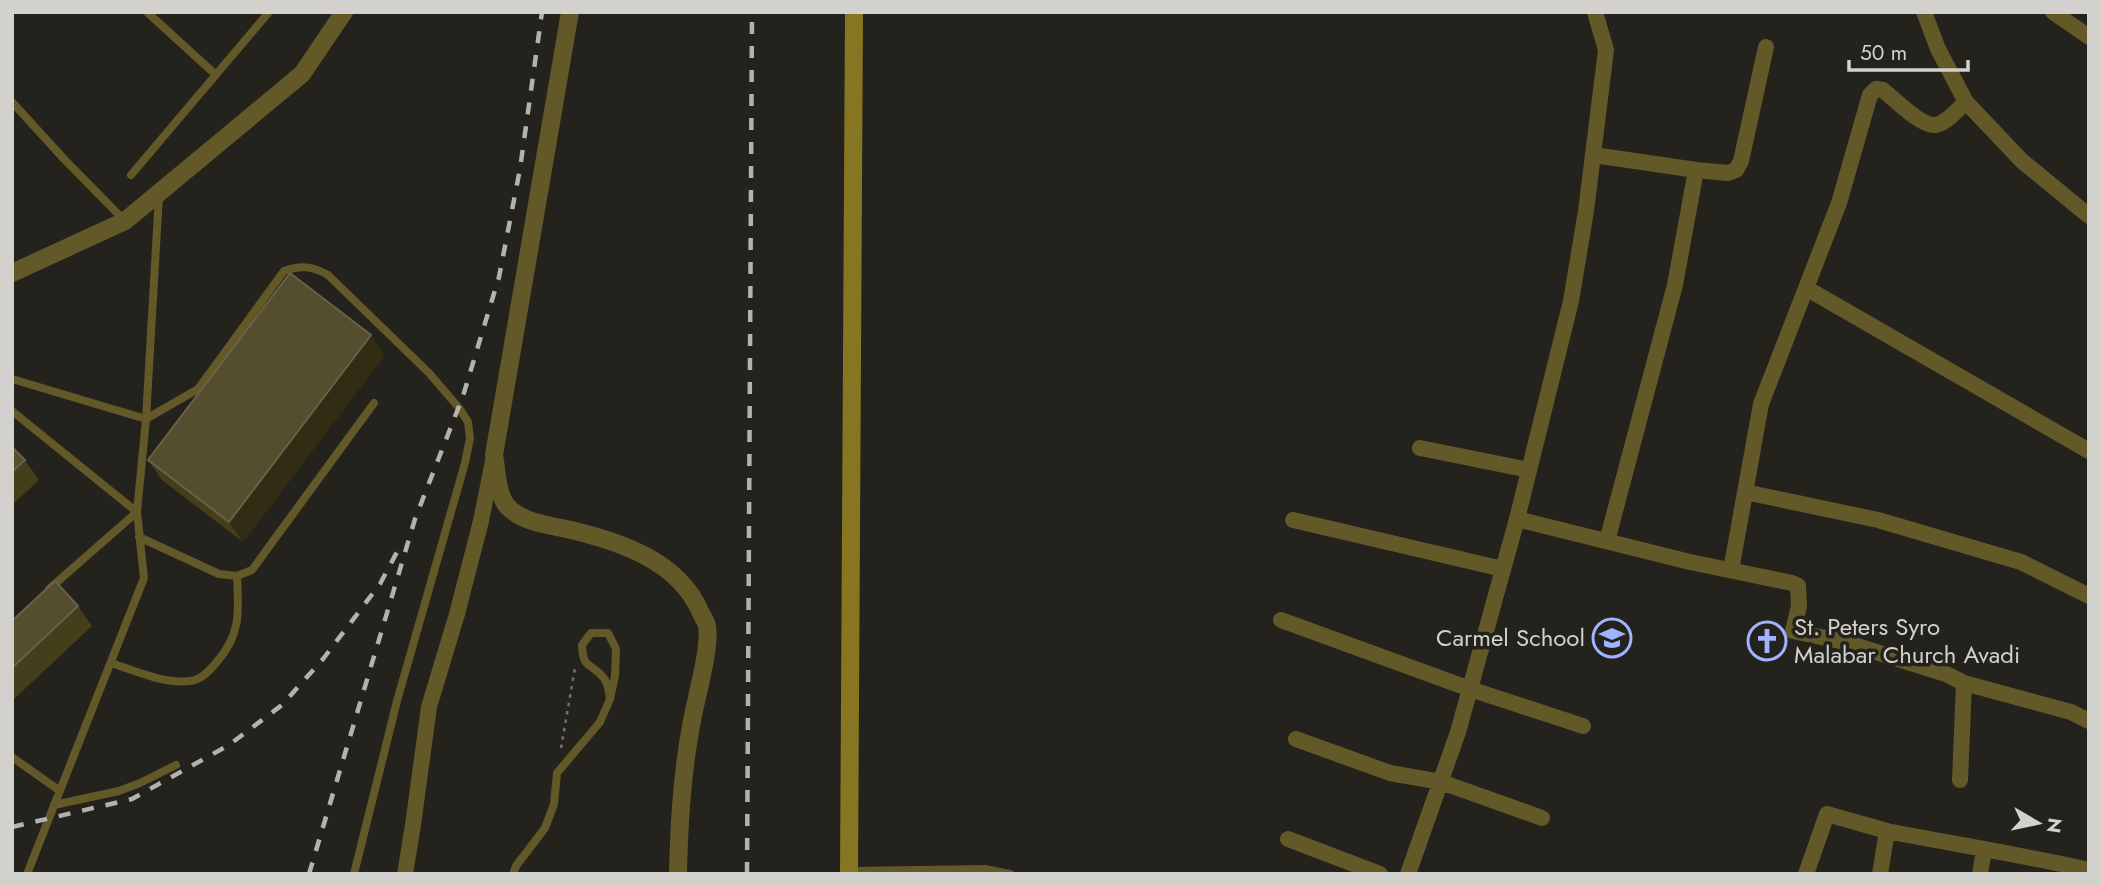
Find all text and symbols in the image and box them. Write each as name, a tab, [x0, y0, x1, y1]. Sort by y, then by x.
scale bar	[1849, 28, 1968, 72]
text: 50 m	[1860, 38, 1907, 68]
place label: St. Peters Syro Malabar Church Avadi	[1794, 609, 2020, 672]
school or university icon: Carmel School	[1591, 617, 1633, 659]
place label: Carmel School	[1436, 620, 1585, 655]
church icon: St. Peters Syro Malabar Church Avadi	[1746, 620, 1788, 662]
north arrow	[2003, 788, 2073, 858]
text: N	[2040, 816, 2069, 835]

